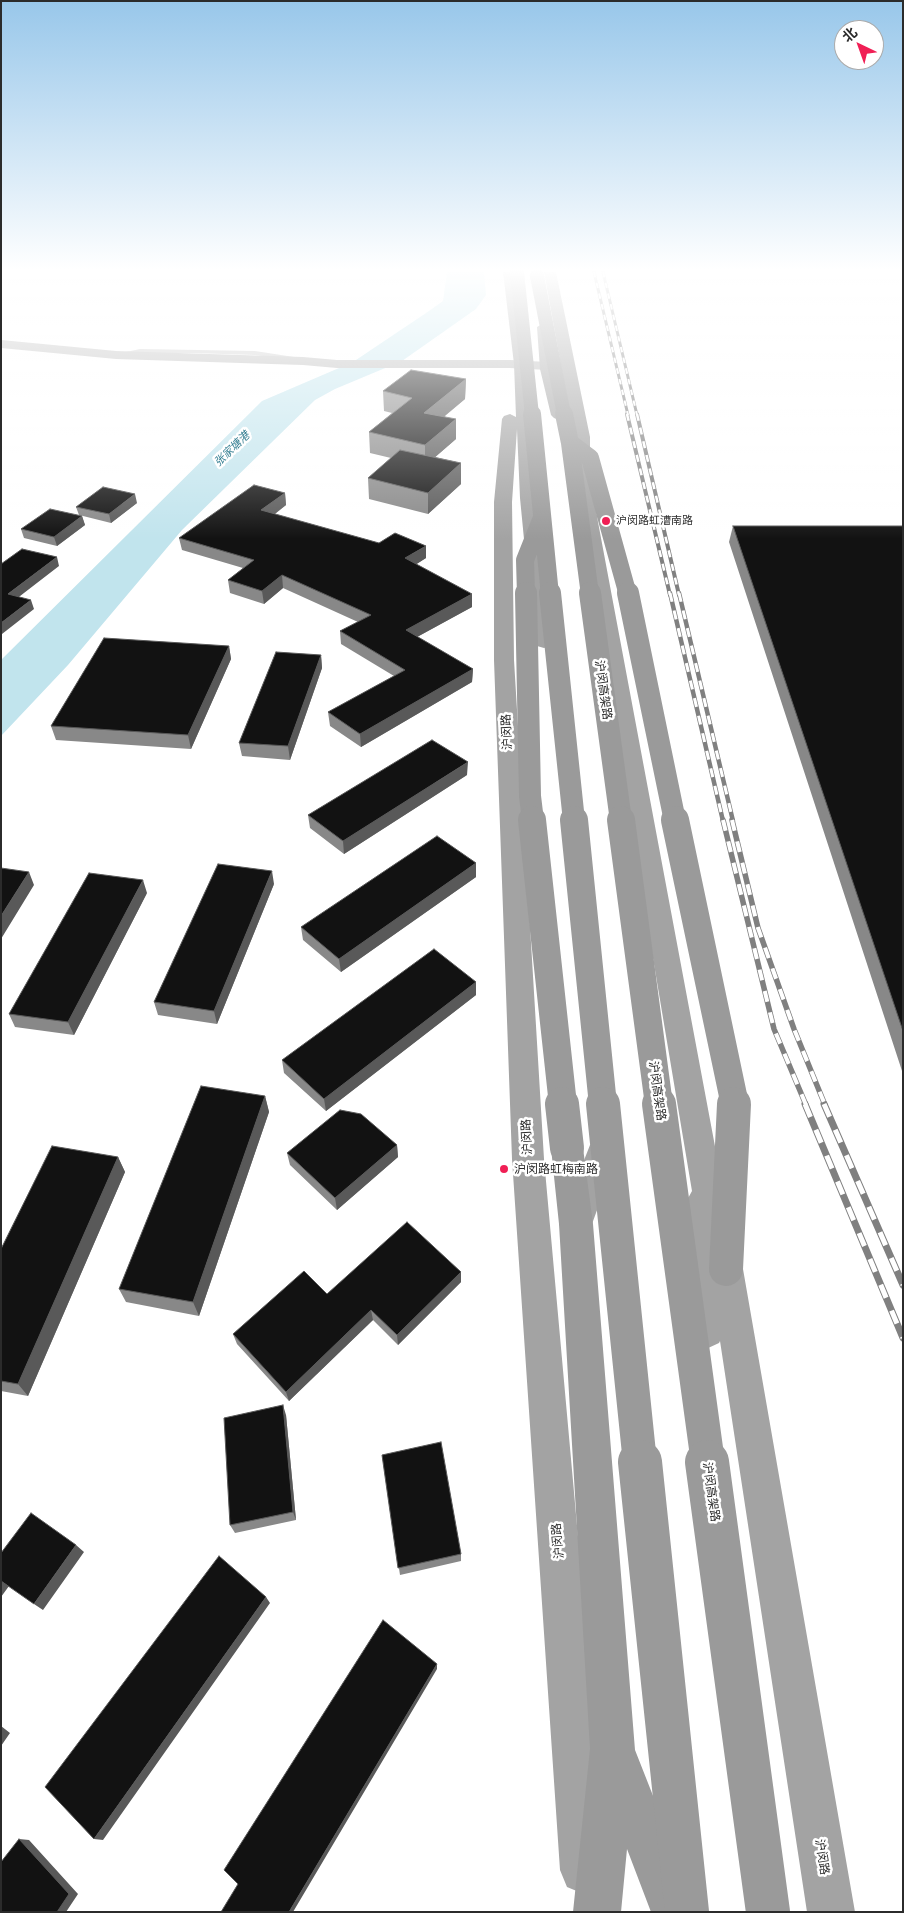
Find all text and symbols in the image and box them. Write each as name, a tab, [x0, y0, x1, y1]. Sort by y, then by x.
north arrow	[834, 20, 884, 70]
text: 北	[839, 24, 860, 45]
water label: 张家塘港	[212, 429, 252, 469]
place label: 沪闵路虹漕南路	[616, 514, 693, 528]
marker: 沪闵路虹漕南路	[600, 515, 612, 527]
street label: 沪闵高架路	[592, 659, 614, 721]
street label: 沪闵路	[499, 714, 515, 750]
street label: 沪闵高架路	[646, 1060, 668, 1122]
street label: 沪闵路	[519, 1119, 535, 1155]
place label: 沪闵路虹梅南路	[514, 1162, 598, 1176]
marker: 沪闵路虹梅南路	[498, 1163, 510, 1175]
street label: 沪闵高架路	[700, 1461, 722, 1523]
street label: 沪闵路	[549, 1522, 567, 1560]
street label: 沪闵路	[812, 1838, 832, 1876]

